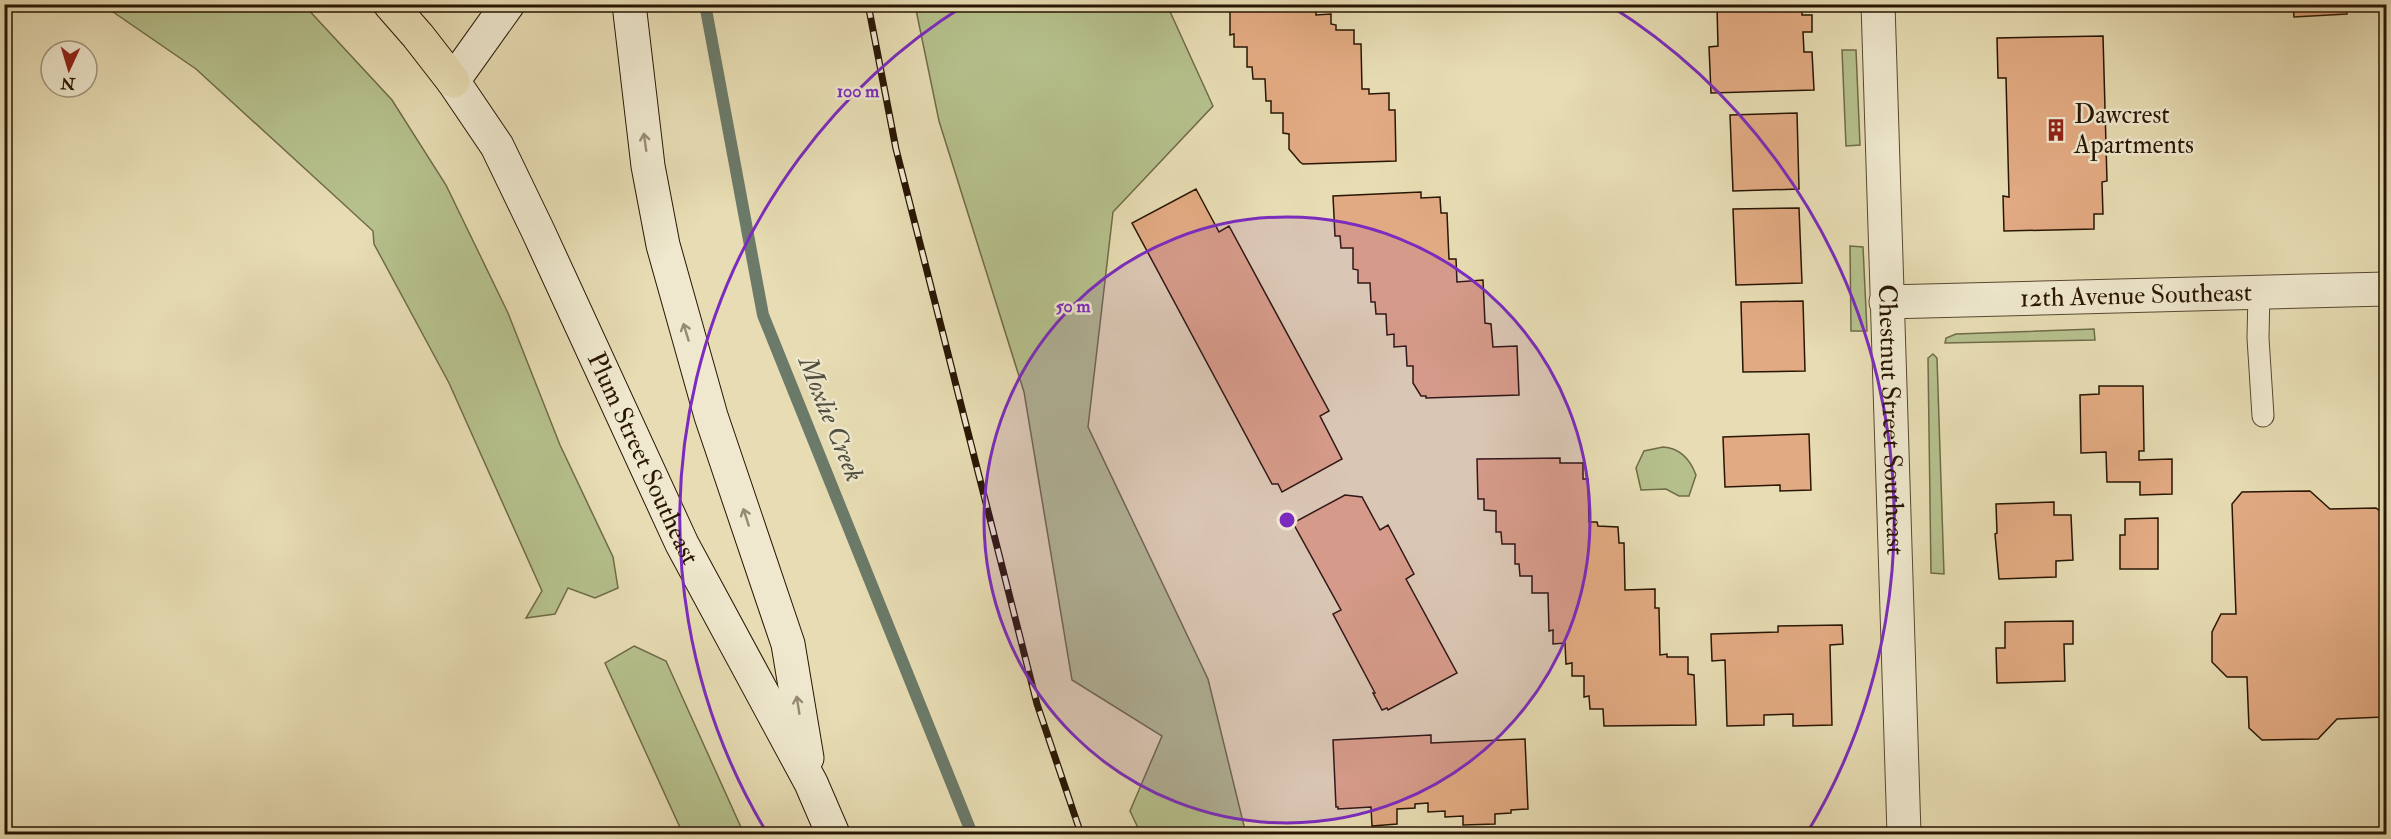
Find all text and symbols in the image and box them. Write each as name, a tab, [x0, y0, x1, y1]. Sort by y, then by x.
north arrow	[39, 39, 99, 99]
text: N	[60, 72, 77, 94]
text: 100 m	[837, 80, 880, 103]
place label: Dawcrest Apartments	[2073, 99, 2194, 162]
building icon: Dawcrest Apartments	[2043, 117, 2069, 143]
one-way arrow	[639, 132, 650, 152]
street label: 12th Avenue Southeast	[2019, 276, 2252, 315]
street label: Chestnut Street Southeast	[1871, 284, 1911, 556]
text: 50 m	[1056, 295, 1091, 318]
one-way arrow	[680, 323, 691, 342]
street label: Plum Street Southeast	[580, 347, 706, 570]
water label: Moxlie Creek	[790, 350, 871, 487]
one-way arrow	[740, 508, 751, 527]
centre of rings	[1277, 510, 1297, 530]
one-way arrow	[793, 695, 804, 715]

